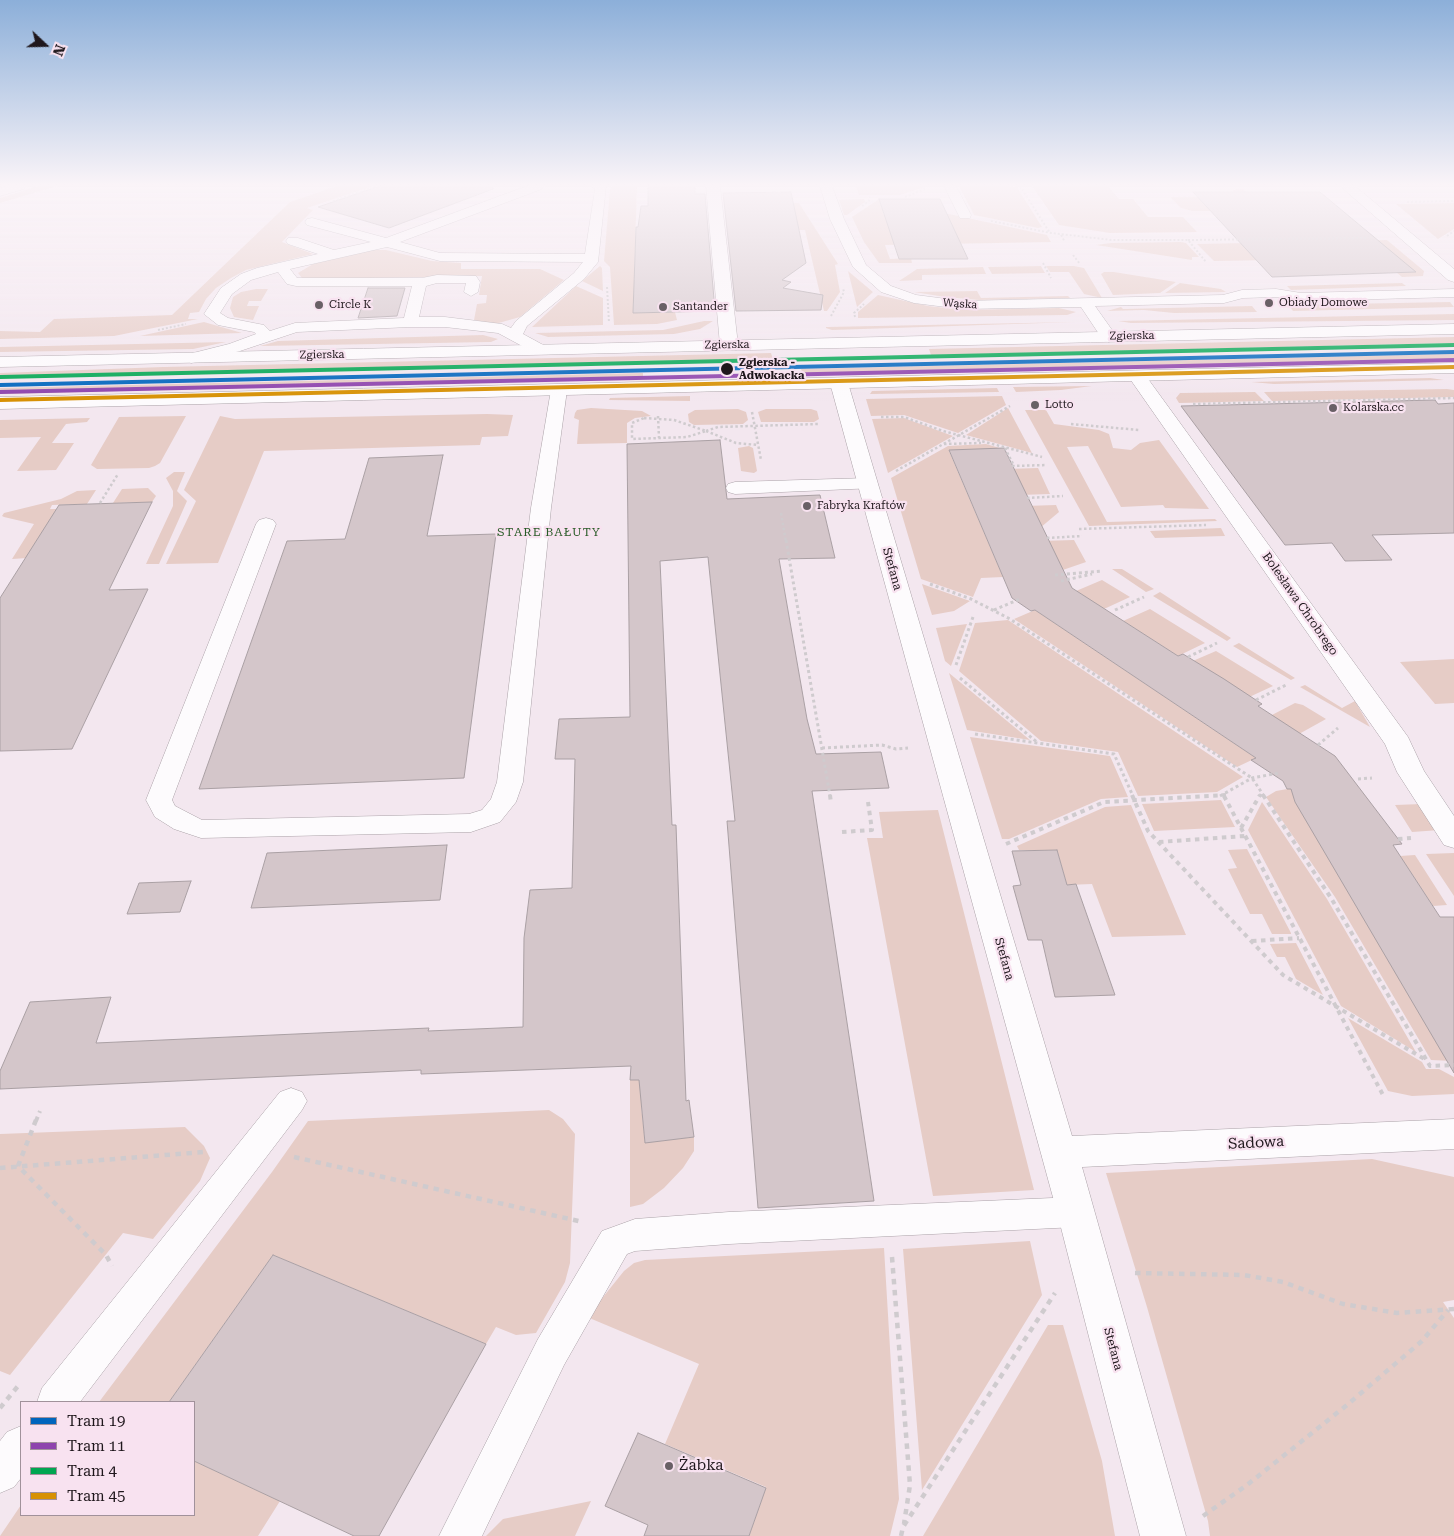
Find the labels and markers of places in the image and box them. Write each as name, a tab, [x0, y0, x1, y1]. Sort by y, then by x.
place label: Obiady Domowe	[1279, 296, 1367, 310]
marker: Obiady Domowe	[1263, 297, 1275, 309]
place label: Circle K	[329, 298, 371, 312]
marker: Circle K	[313, 299, 325, 311]
place label: Santander	[673, 300, 728, 314]
marker: Santander	[657, 301, 669, 313]
place label: Zgierska - Adwokacka	[739, 356, 805, 382]
marker: Zgierska - Adwokacka	[719, 361, 735, 377]
place label: Lotto	[1045, 398, 1074, 412]
marker: Lotto	[1029, 399, 1041, 411]
place label: Kolarska.cc	[1343, 401, 1404, 415]
marker: Kolarska.cc	[1327, 402, 1339, 414]
place label: Fabryka Kraftów	[817, 499, 905, 513]
marker: Fabryka Kraftów	[801, 500, 813, 512]
place label: Żabka	[679, 1457, 723, 1475]
marker: Żabka	[663, 1460, 675, 1472]

